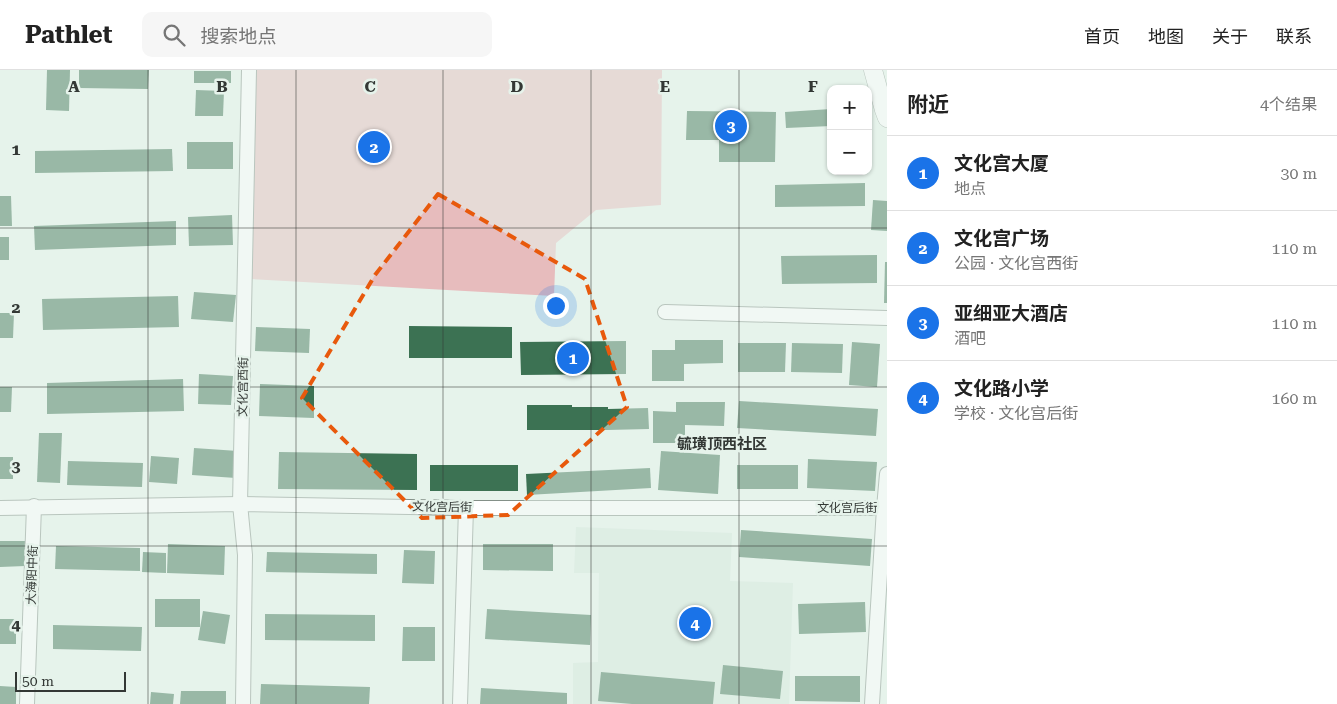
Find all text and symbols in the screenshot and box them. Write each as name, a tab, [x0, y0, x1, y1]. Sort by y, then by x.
search box	[142, 12, 492, 57]
text: Pathlet	[25, 21, 112, 49]
icon: search	[160, 21, 188, 49]
text: 搜索地点	[200, 25, 276, 48]
text: 首页	[1084, 26, 1120, 47]
text: 地图	[1148, 26, 1184, 47]
text: 关于	[1212, 26, 1248, 47]
text: 联系	[1276, 26, 1312, 47]
text: A	[68, 77, 80, 96]
text: B	[216, 77, 228, 96]
text: C	[364, 77, 376, 96]
text: D	[511, 77, 524, 96]
text: E	[660, 77, 670, 96]
text: F	[808, 77, 818, 96]
map controls	[827, 85, 872, 175]
button: +	[827, 85, 872, 130]
text: 附近	[907, 93, 949, 117]
text: 4个结果	[1260, 95, 1317, 114]
pin: 3	[715, 107, 747, 145]
pin: 2	[358, 128, 390, 166]
button: −	[827, 130, 872, 175]
text: 1	[12, 140, 21, 159]
text: 文化宫大厦	[954, 152, 1049, 175]
text: 1	[919, 164, 927, 183]
text: 30 m	[1280, 164, 1317, 183]
text: 地点	[954, 179, 986, 198]
text: 文化宫广场	[954, 227, 1049, 250]
text: 2	[919, 239, 927, 258]
text: 110 m	[1271, 239, 1317, 258]
text: 公园 · 文化宫西街	[954, 254, 1078, 273]
your location	[543, 293, 569, 319]
text: 2	[12, 298, 21, 317]
text: 亚细亚大酒店	[954, 302, 1068, 325]
text: 3	[919, 314, 927, 333]
text: 110 m	[1271, 314, 1317, 333]
text: 酒吧	[954, 329, 986, 348]
pin: 1	[557, 339, 589, 377]
street label: 文化宫西街	[235, 357, 251, 417]
text: 文化路小学	[954, 377, 1049, 400]
text: 4	[919, 389, 927, 408]
text: 160 m	[1271, 389, 1317, 408]
text: 学校 · 文化宫后街	[954, 404, 1078, 423]
district label: 毓璜顶西社区	[677, 435, 767, 453]
text: 3	[12, 457, 21, 476]
street label: 文化宫后街	[412, 499, 472, 515]
street label: 文化宫后街	[817, 501, 877, 515]
street label: 大海阳中街	[24, 545, 40, 605]
pin: 4	[679, 604, 711, 642]
text: 4	[12, 615, 21, 634]
scale bar	[15, 669, 126, 692]
text: 50 m	[22, 673, 54, 689]

